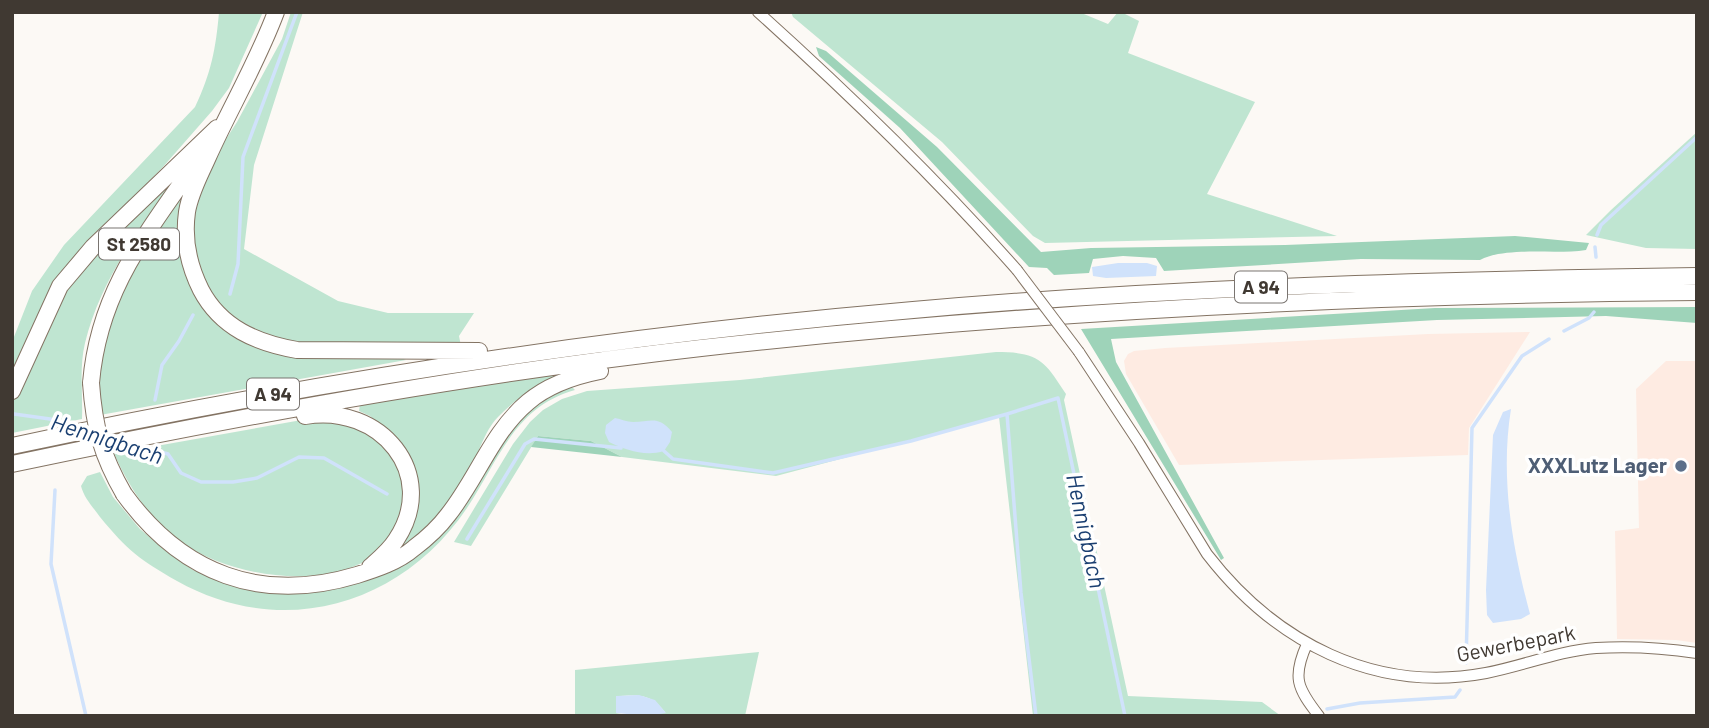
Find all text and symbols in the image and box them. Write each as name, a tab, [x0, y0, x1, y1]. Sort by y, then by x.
road number: St 2580	[99, 228, 179, 260]
road number: A 94	[1235, 272, 1287, 302]
road number: A 94	[247, 378, 299, 410]
water label: Hennigbach	[48, 407, 167, 469]
place label: XXXLutz Lager	[1528, 452, 1667, 477]
marker: XXXLutz Lager	[1673, 458, 1689, 474]
water label: Hennigbach	[1061, 471, 1113, 591]
street label: Gewerbepark	[1454, 619, 1577, 666]

